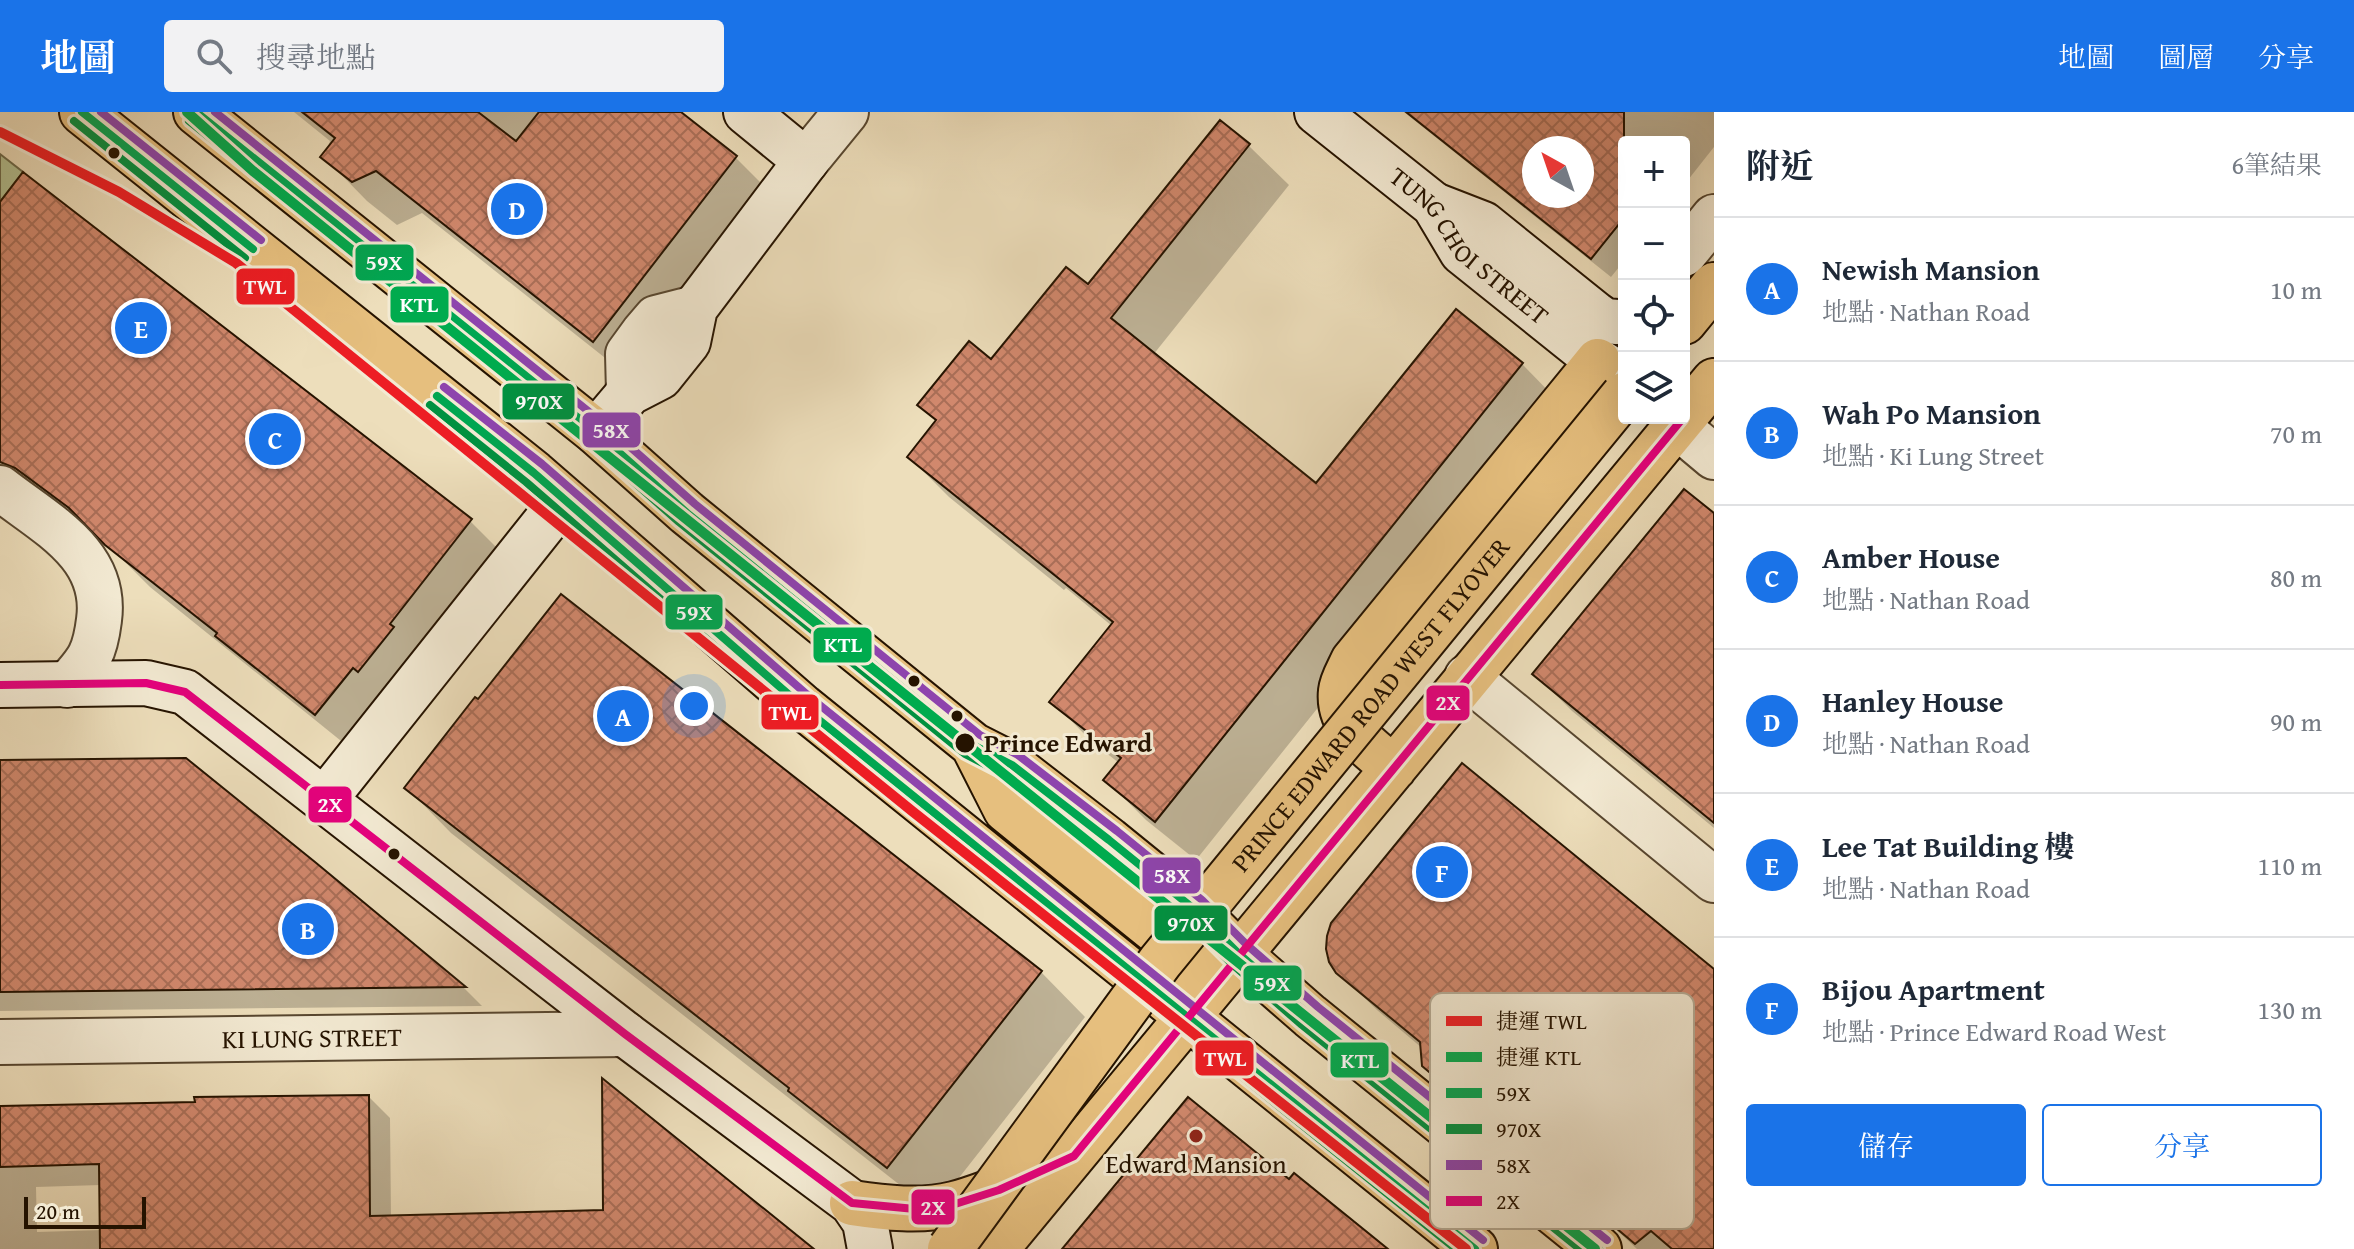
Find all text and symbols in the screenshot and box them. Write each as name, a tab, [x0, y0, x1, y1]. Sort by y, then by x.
search box	[164, 20, 724, 92]
text: 地圖	[40, 29, 116, 85]
icon: search	[192, 34, 236, 78]
text: 搜尋地點	[256, 35, 376, 79]
text: 地圖	[2058, 36, 2114, 77]
text: 圖層	[2158, 36, 2214, 77]
text: 分享	[2258, 36, 2314, 77]
north arrow	[1522, 136, 1594, 208]
map controls	[1618, 136, 1690, 424]
button: +	[1618, 136, 1690, 208]
text: 附近	[1746, 141, 1814, 190]
unlabelled marker	[106, 145, 122, 161]
text: 6筆結果	[2231, 145, 2322, 184]
street label: TUNG CHOI STREET	[1381, 157, 1558, 334]
pin: D	[491, 179, 543, 239]
button: −	[1618, 208, 1690, 280]
line badge: 59X	[354, 243, 415, 282]
text: 59X	[366, 246, 402, 278]
text: Newish Mansion	[1822, 247, 2040, 291]
line badge: TWL	[235, 267, 296, 306]
text: TWL	[243, 270, 287, 302]
text: A	[1764, 270, 1780, 309]
text: 10 m	[2270, 270, 2322, 309]
button: locate	[1618, 280, 1690, 352]
line badge: KTL	[389, 285, 450, 324]
text: KTL	[400, 288, 439, 320]
text: 地點 · Nathan Road	[1822, 292, 2030, 331]
pin: E	[115, 298, 167, 358]
button: layers	[1618, 352, 1690, 424]
line badge: 970X	[501, 382, 576, 421]
text: 970X	[515, 385, 563, 417]
text: Wah Po Mansion	[1822, 391, 2041, 435]
pin: C	[249, 409, 301, 469]
line badge: 58X	[581, 411, 642, 449]
text: 58X	[593, 414, 629, 446]
text: B	[1764, 414, 1780, 453]
text: 70 m	[2270, 414, 2322, 453]
text: 地點 · Ki Lung Street	[1822, 436, 2044, 475]
street label: PRINCE EDWARD ROAD WEST FLYOVER	[1226, 531, 1516, 879]
text: Amber House	[1822, 535, 2000, 579]
text: C	[1765, 558, 1779, 597]
text: 80 m	[2270, 558, 2322, 597]
text: 地點 · Nathan Road	[1822, 580, 2030, 619]
line badge: 59X	[664, 593, 724, 631]
text: 59X	[676, 596, 712, 628]
line badge: KTL	[812, 626, 873, 664]
text: KTL	[824, 628, 863, 660]
unlabelled marker	[906, 673, 922, 689]
text: Hanley House	[1822, 679, 2004, 723]
line badge: 2X	[1425, 684, 1471, 722]
pin: A	[597, 686, 649, 746]
your location	[674, 686, 714, 726]
text: 2X	[1435, 686, 1461, 718]
line badge: TWL	[760, 693, 820, 731]
text: TWL	[768, 696, 812, 728]
text: D	[1764, 702, 1780, 741]
text: 90 m	[2270, 702, 2322, 741]
unlabelled marker	[949, 708, 965, 724]
place label: Prince Edward	[984, 723, 1152, 762]
text: 地點 · Nathan Road	[1822, 724, 2030, 763]
marker: Prince Edward	[953, 731, 977, 755]
line badge: 2X	[307, 785, 353, 824]
text: 2X	[317, 788, 343, 820]
text: Lee Tat Building 樓	[1822, 824, 2075, 868]
pin: F	[1416, 842, 1468, 902]
unlabelled marker	[386, 846, 402, 862]
text: E	[1765, 846, 1779, 885]
text: 110 m	[2257, 846, 2322, 885]
line badge: 58X	[1141, 856, 1202, 895]
text: 58X	[1154, 859, 1190, 891]
text: 地點 · Nathan Road	[1822, 869, 2030, 908]
pin: B	[282, 899, 334, 959]
line badge: 970X	[1153, 904, 1229, 942]
text: 970X	[1167, 907, 1215, 939]
line badge: 59X	[1242, 964, 1303, 1002]
text: 59X	[1254, 967, 1290, 999]
text: Bijou Apartment	[1822, 967, 2045, 1011]
text: F	[1765, 990, 1779, 1029]
text: 130 m	[2257, 990, 2322, 1029]
legend	[1430, 993, 1694, 1229]
text: 捷運 TWL	[1496, 1005, 1587, 1037]
text: 地點 · Prince Edward Road West	[1822, 1012, 2166, 1051]
street label: KI LUNG STREET	[222, 1017, 403, 1058]
line badge: TWL	[1194, 1039, 1255, 1077]
line badge: KTL	[1329, 1041, 1390, 1079]
text: 捷運 KTL	[1496, 1041, 1581, 1073]
text: TWL	[1203, 1042, 1247, 1074]
text: KTL	[1341, 1044, 1380, 1076]
text: 59X	[1496, 1077, 1531, 1109]
button: 儲存	[1746, 1104, 2026, 1186]
button: 分享	[2042, 1104, 2322, 1186]
text: 970X	[1496, 1113, 1542, 1145]
marker: Edward Mansion	[1187, 1127, 1205, 1145]
place label: Edward Mansion	[1105, 1144, 1287, 1183]
text: 58X	[1496, 1149, 1531, 1181]
text: 2X	[1496, 1185, 1521, 1217]
line badge: 2X	[910, 1188, 956, 1226]
text: 2X	[920, 1191, 946, 1223]
scale bar	[24, 1193, 146, 1229]
text: 20 m	[36, 1195, 80, 1227]

